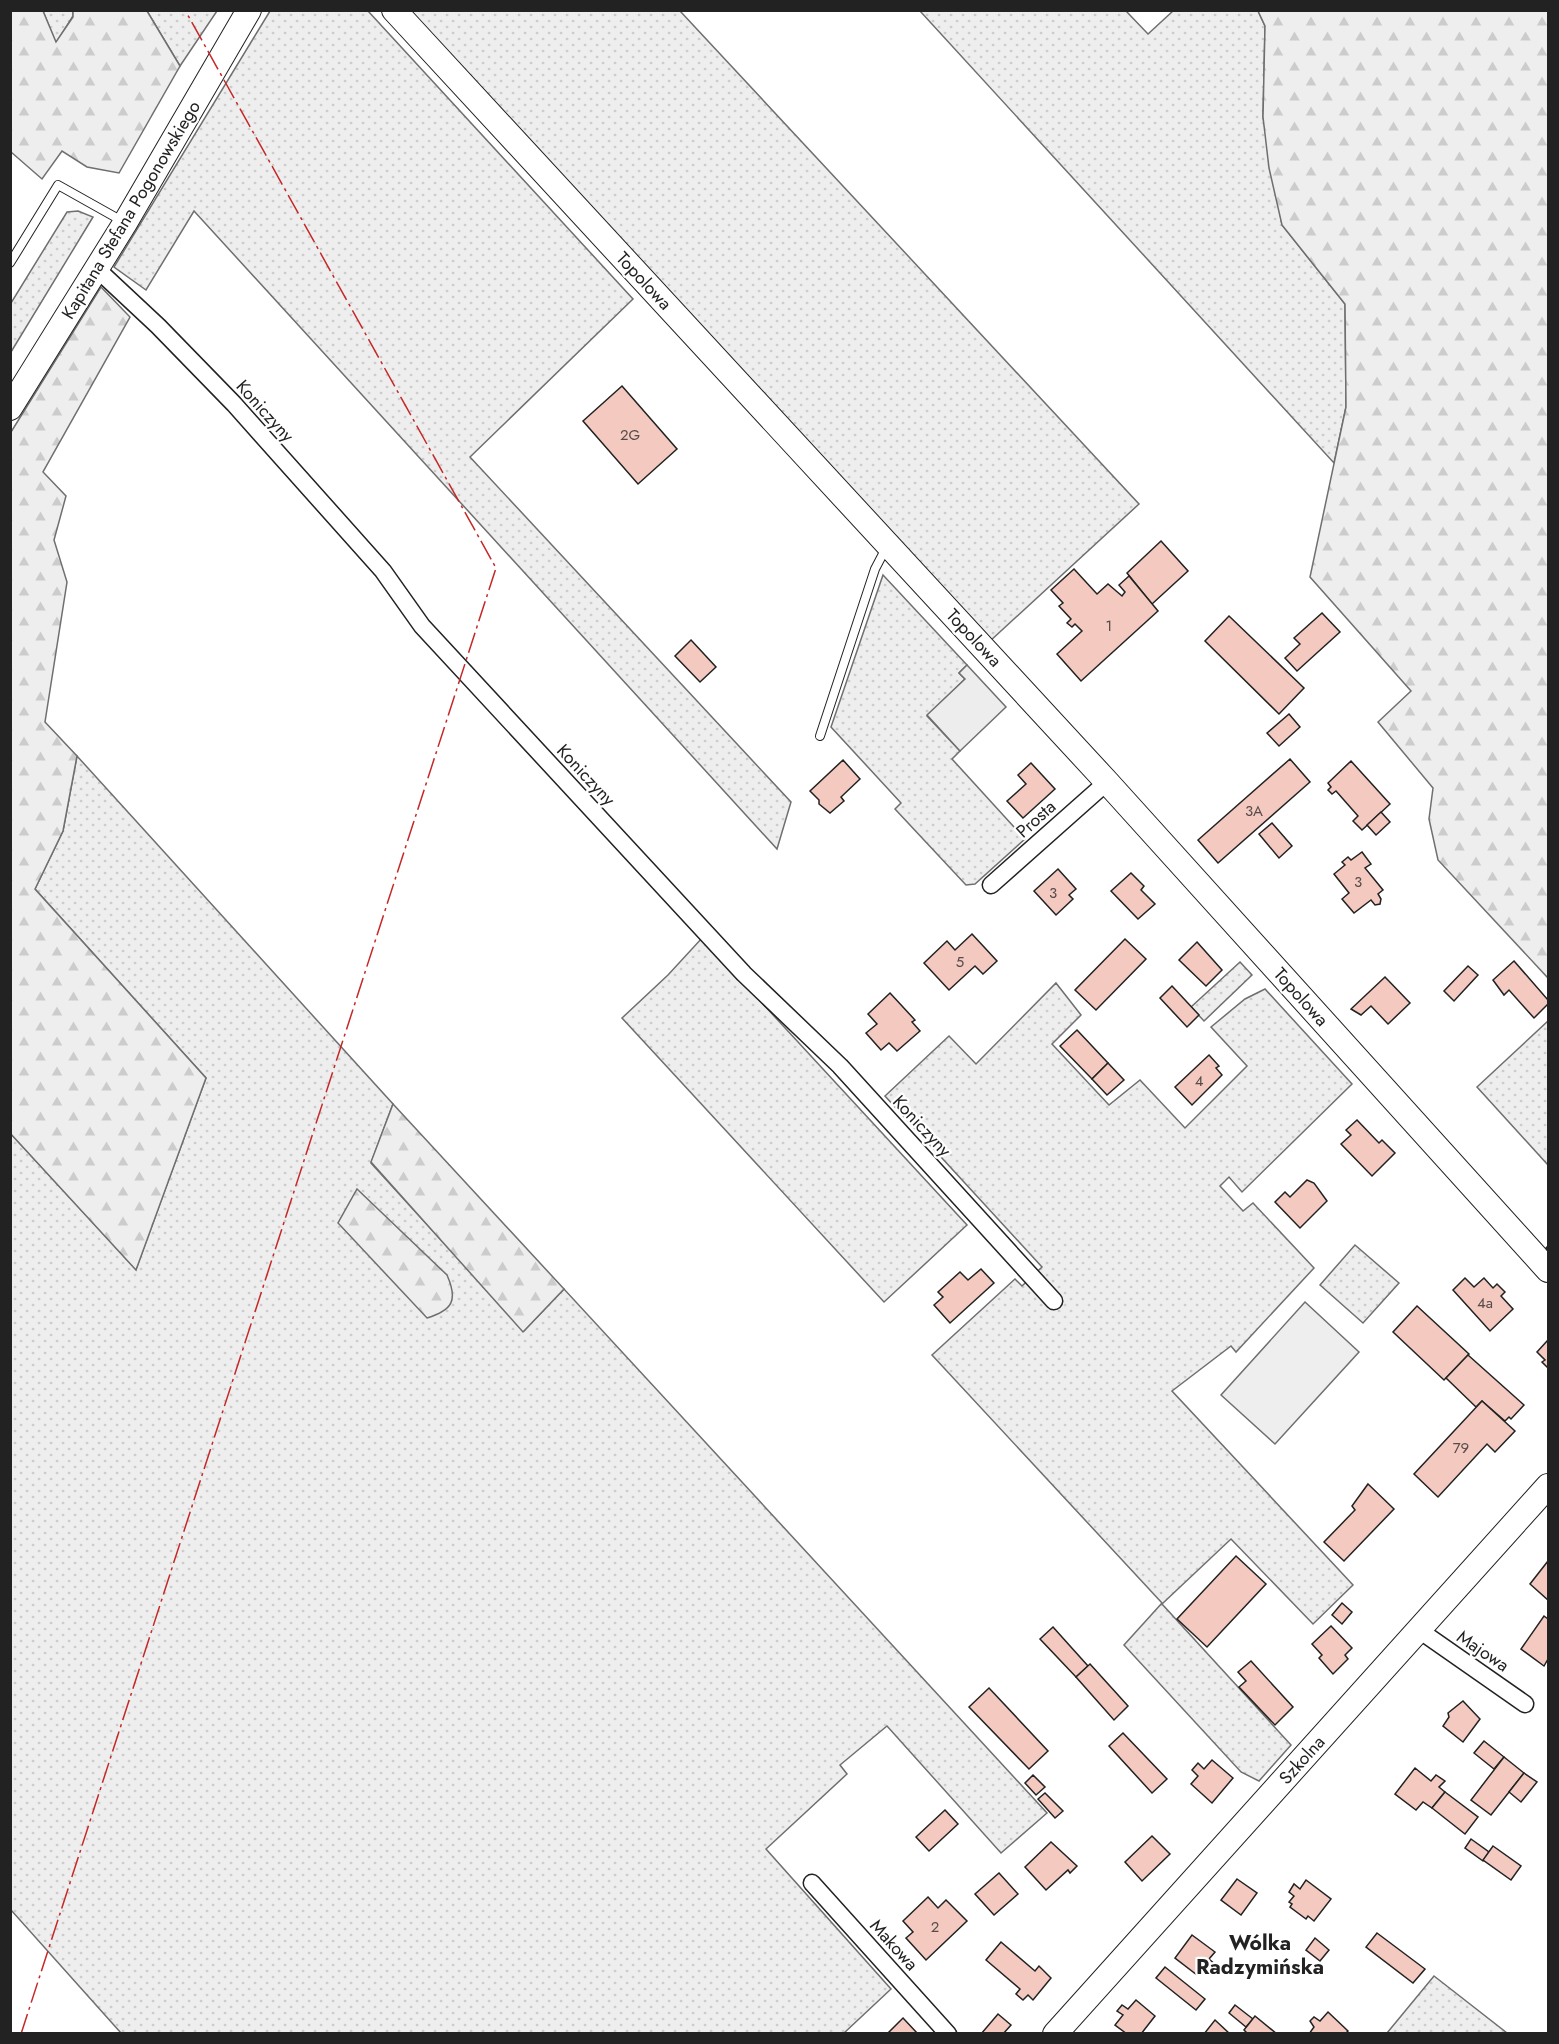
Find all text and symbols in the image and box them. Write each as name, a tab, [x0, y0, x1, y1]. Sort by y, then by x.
street label: Kapitana Stefana Pogonowskiego	[55, 96, 207, 324]
street label: Topolowa	[610, 246, 678, 316]
street label: Koniczyny	[230, 374, 300, 448]
house number: 2G	[620, 424, 640, 446]
street label: Topolowa	[940, 603, 1008, 673]
house number: 1	[1106, 615, 1112, 637]
street label: Koniczyny	[551, 738, 621, 812]
street label: Prosta	[1010, 794, 1062, 844]
house number: 3A	[1245, 800, 1263, 822]
house number: 3	[1354, 871, 1362, 893]
house number: 3	[1049, 882, 1057, 904]
house number: 5	[956, 951, 964, 973]
street label: Topolowa	[1268, 962, 1334, 1032]
house number: 4	[1195, 1070, 1204, 1092]
street label: Koniczyny	[887, 1089, 957, 1163]
house number: 4a	[1477, 1292, 1493, 1314]
house number: 79	[1453, 1437, 1469, 1459]
street label: Majowa	[1452, 1624, 1514, 1678]
street label: Szkolna	[1273, 1730, 1331, 1790]
street label: Makowa	[864, 1914, 924, 1976]
house number: 2	[931, 1916, 939, 1938]
district label: Wólka Radzymińska	[1196, 1928, 1324, 1982]

